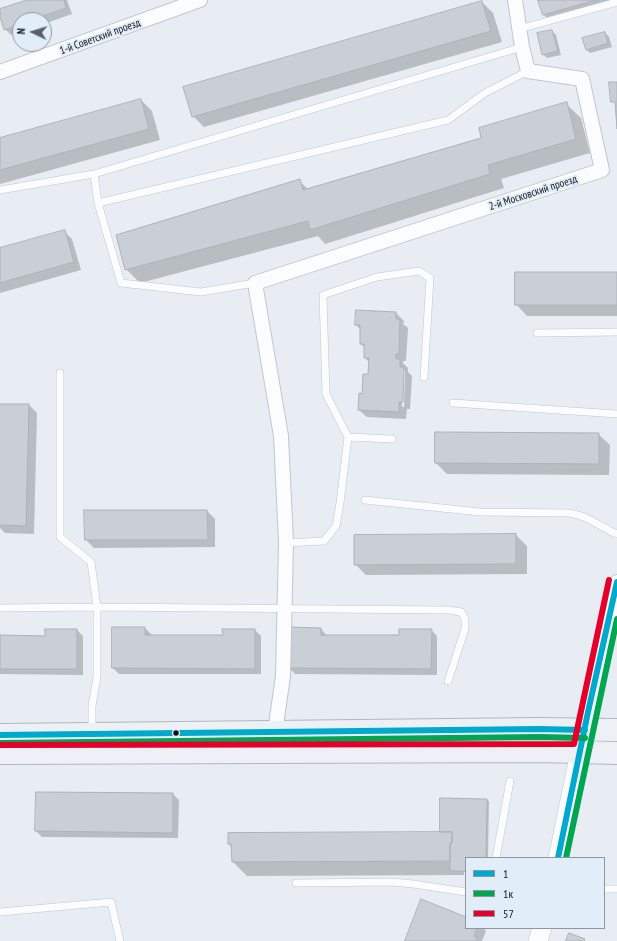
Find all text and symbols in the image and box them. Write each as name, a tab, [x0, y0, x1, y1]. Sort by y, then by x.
north arrow	[12, 12, 52, 52]
street label: 1-й Советский проезд	[58, 16, 142, 58]
text: N	[14, 28, 28, 35]
street label: 2-й Московский проезд	[487, 173, 579, 213]
unlabelled marker	[171, 728, 181, 738]
legend	[465, 857, 605, 929]
text: 1	[503, 866, 508, 881]
text: 1к	[503, 886, 513, 901]
text: 57	[503, 906, 514, 921]

